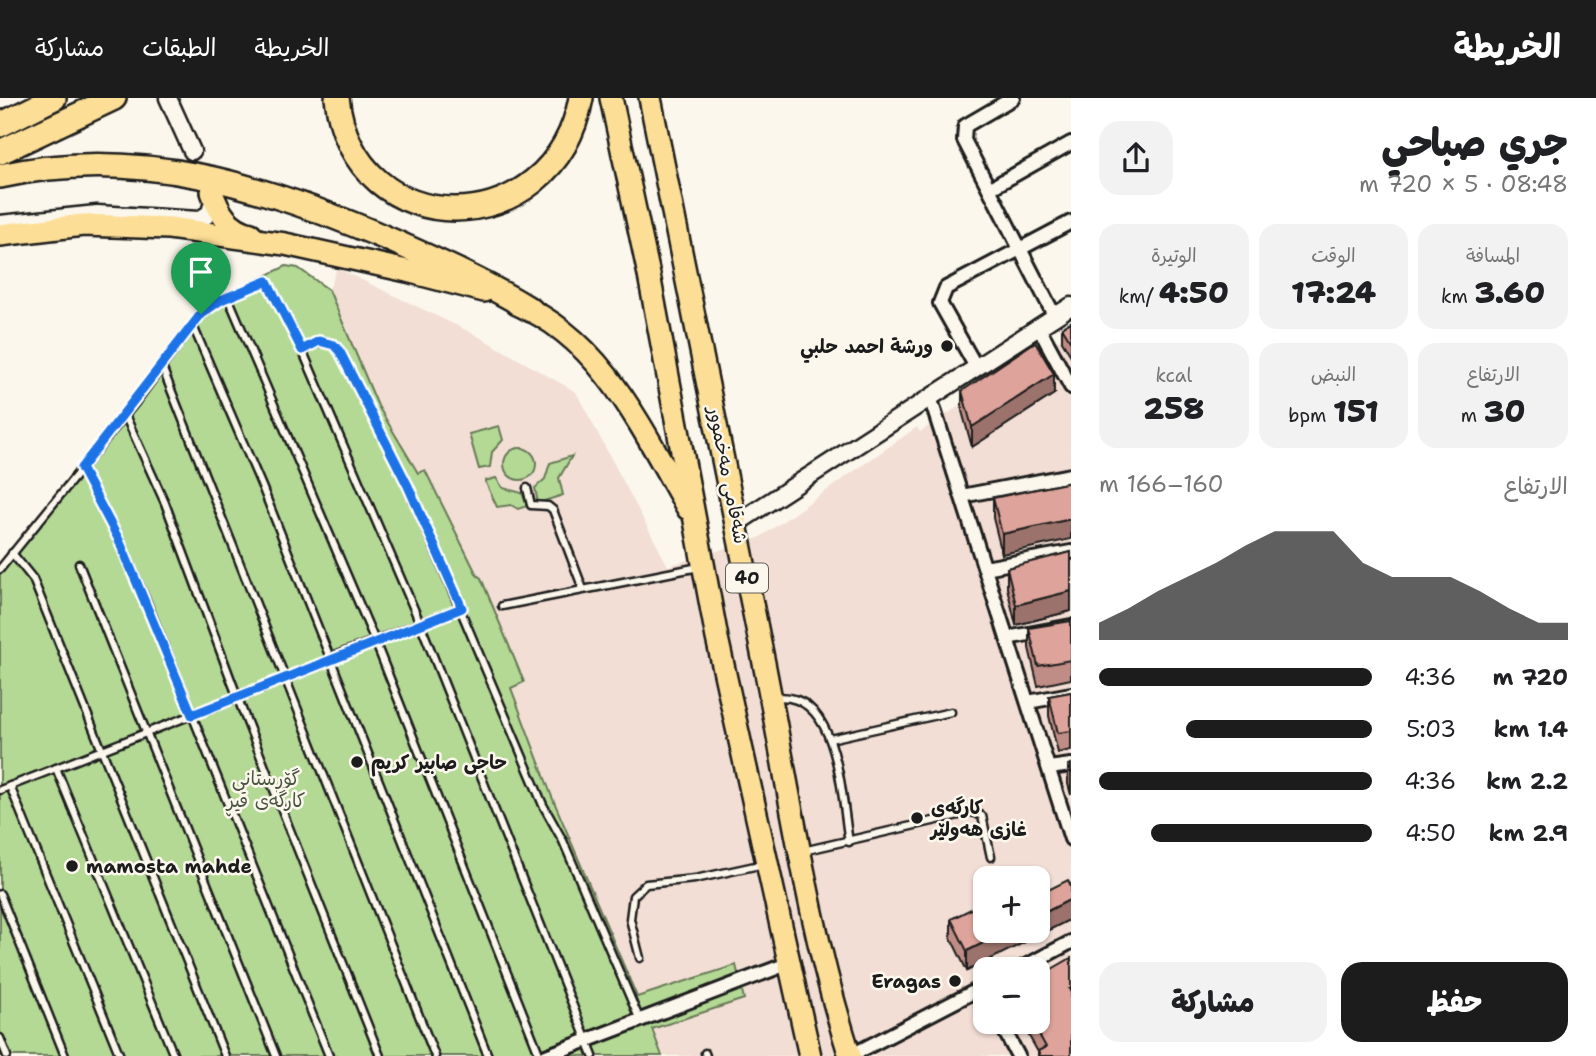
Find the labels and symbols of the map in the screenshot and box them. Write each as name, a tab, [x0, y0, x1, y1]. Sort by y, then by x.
pin	[171, 242, 231, 314]
place label: ورشة احمد حلبي	[800, 334, 933, 363]
marker: ورشة احمد حلبي	[939, 338, 955, 354]
street label: شەقامی مەخموور	[702, 402, 754, 546]
road number: 40	[726, 564, 768, 592]
place label: حاجی صابیر کریم	[371, 750, 507, 777]
marker: حاجی صابیر کریم	[349, 754, 365, 770]
park label: گۆڕستانی کارگەی قیڕ	[225, 766, 305, 817]
place label: کارگەی غازی هەولێر	[929, 795, 1027, 842]
marker: کارگەی غازی هەولێر	[909, 810, 925, 826]
place label: mamosta mahde	[86, 854, 252, 879]
marker: mamosta mahde	[64, 858, 80, 874]
place label: Eragas	[871, 969, 941, 994]
marker: Eragas	[947, 973, 963, 989]

